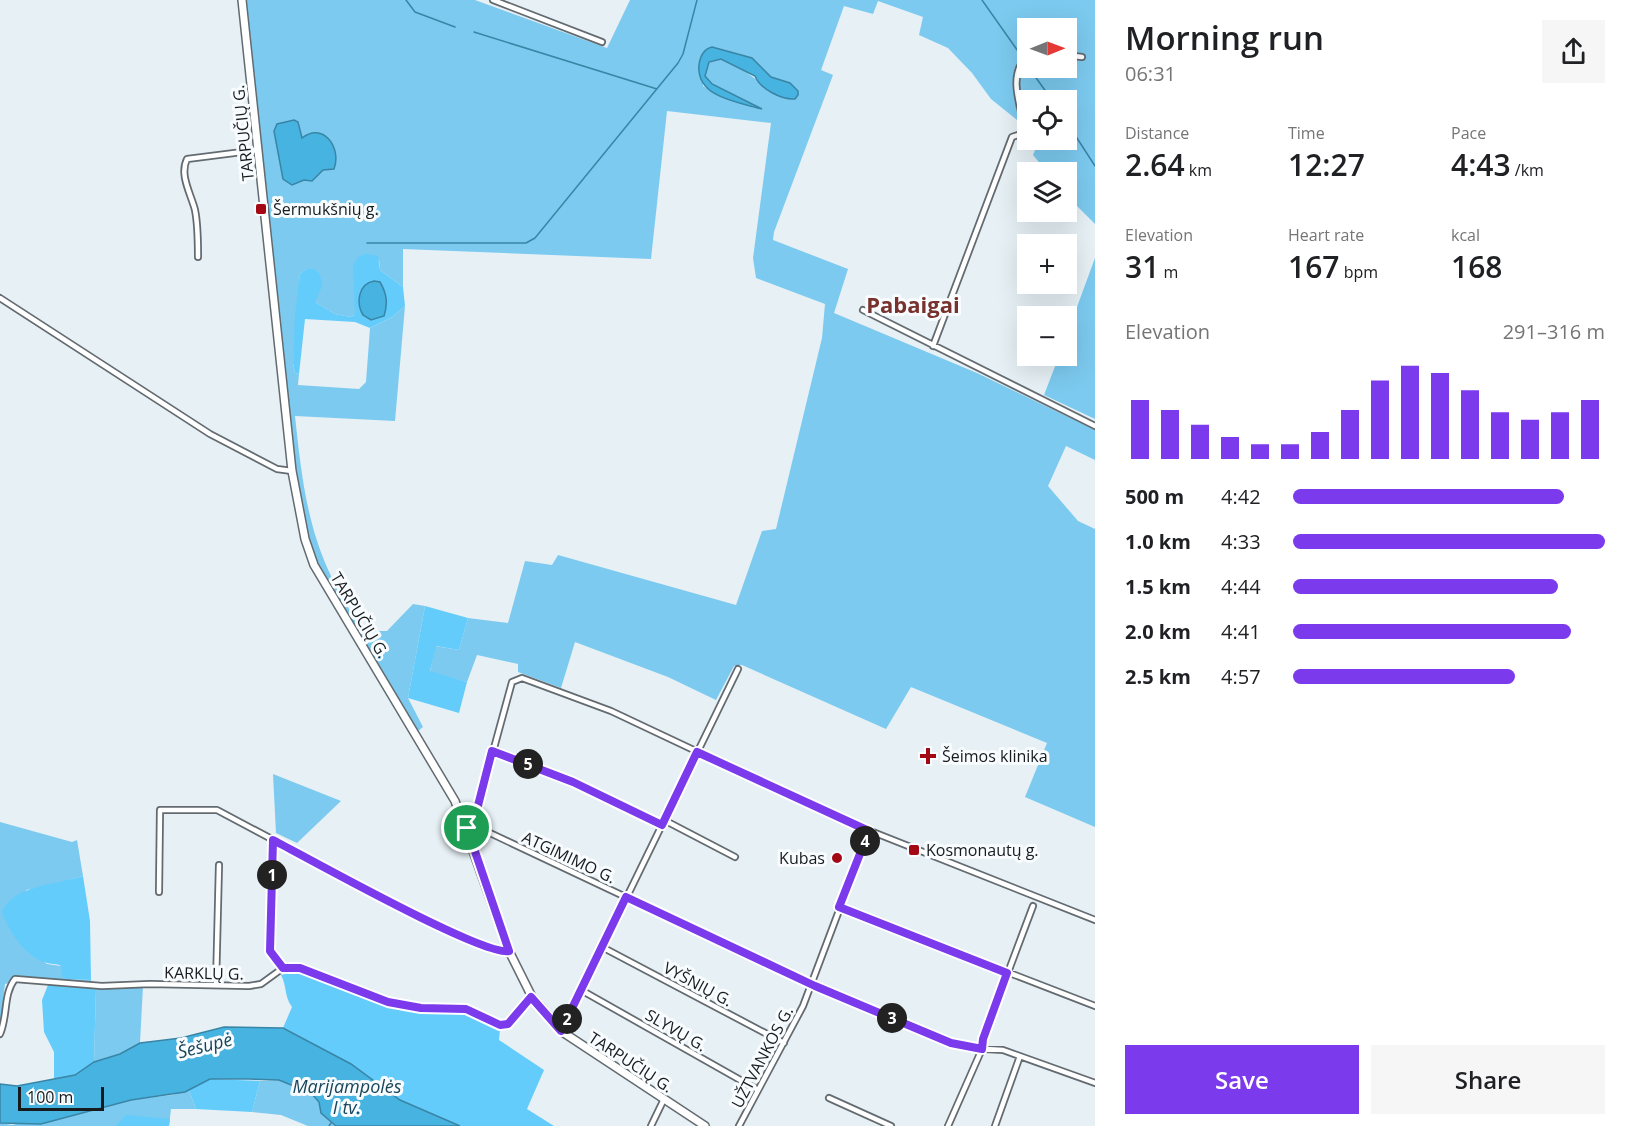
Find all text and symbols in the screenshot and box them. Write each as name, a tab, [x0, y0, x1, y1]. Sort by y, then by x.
text: Morning run	[1125, 15, 1324, 60]
north arrow	[1017, 18, 1077, 78]
map controls	[1017, 18, 1077, 366]
button: share	[1542, 20, 1605, 83]
text: 06:31	[1125, 60, 1176, 87]
street label: TARPUČIŲ G.	[227, 84, 259, 182]
button: locate	[1017, 90, 1077, 150]
text: Distance	[1125, 122, 1189, 144]
text: Time	[1288, 122, 1325, 144]
text: Pace	[1451, 122, 1486, 144]
text: 2.64	[1125, 144, 1185, 185]
text: 12:27	[1288, 144, 1365, 185]
text: 4:43	[1451, 144, 1511, 185]
text: km	[1185, 159, 1212, 181]
text: /km	[1511, 159, 1544, 181]
button: layers	[1017, 162, 1077, 222]
place label: Šermukšnių g.	[273, 198, 379, 220]
marker: Šermukšnių g.	[254, 202, 268, 216]
text: Elevation	[1125, 224, 1193, 246]
text: Heart rate	[1288, 224, 1364, 246]
text: kcal	[1451, 224, 1480, 246]
button: +	[1017, 234, 1077, 294]
text: 31	[1125, 246, 1159, 287]
text: 167	[1288, 246, 1339, 287]
text: 168	[1451, 246, 1502, 287]
text: m	[1159, 261, 1178, 283]
text: bpm	[1339, 261, 1378, 283]
district label: Pabaigai	[866, 289, 960, 319]
button: −	[1017, 306, 1077, 366]
text: Elevation	[1125, 318, 1210, 345]
text: 291–316 m	[1503, 318, 1605, 345]
text: 500 m	[1125, 483, 1184, 510]
text: 4:42	[1221, 483, 1261, 510]
text: 1.0 km	[1125, 528, 1191, 555]
text: 4:33	[1221, 528, 1261, 555]
street label: TARPUČIŲ G.	[326, 568, 394, 662]
text: 1.5 km	[1125, 573, 1191, 600]
text: 4:44	[1221, 573, 1261, 600]
text: 2.0 km	[1125, 618, 1191, 645]
text: 4:41	[1221, 618, 1261, 645]
text: 2.5 km	[1125, 663, 1191, 690]
text: 4:57	[1221, 663, 1261, 690]
place label: Šeimos klinika	[942, 745, 1048, 767]
marker: Šeimos klinika	[919, 747, 937, 765]
pin: 5	[513, 749, 543, 779]
text: 5	[523, 753, 533, 775]
pin	[441, 802, 492, 853]
icon: arrive	[450, 811, 483, 844]
street label: ATGIMIMO G.	[519, 826, 619, 888]
pin: 4	[850, 826, 880, 856]
text: 4	[860, 830, 870, 852]
place label: Kosmonautų g.	[926, 839, 1039, 861]
marker: Kosmonautų g.	[907, 843, 921, 857]
place label: Kubas	[779, 847, 825, 869]
marker: Kubas	[830, 851, 844, 865]
pin: 1	[257, 860, 287, 890]
text: 1	[267, 864, 277, 886]
street label: VYŠNIŲ G.	[660, 957, 736, 1011]
street label: KARKLŲ G.	[164, 961, 244, 985]
street label: UŽTVANKOS G.	[726, 1002, 798, 1112]
pin: 3	[877, 1003, 907, 1033]
pin: 2	[552, 1004, 582, 1034]
street label: SLYVŲ G.	[641, 1004, 711, 1056]
text: 3	[887, 1007, 897, 1029]
text: 2	[562, 1008, 572, 1030]
water label: Šešupė	[175, 1027, 235, 1063]
street label: TARPUČIŲ G.	[585, 1027, 677, 1097]
button: Save	[1125, 1045, 1359, 1114]
button: Share	[1371, 1045, 1605, 1114]
water label: Marijampolės I tv.	[292, 1074, 402, 1119]
scale bar	[18, 1084, 104, 1112]
text: 100 m	[27, 1086, 73, 1108]

